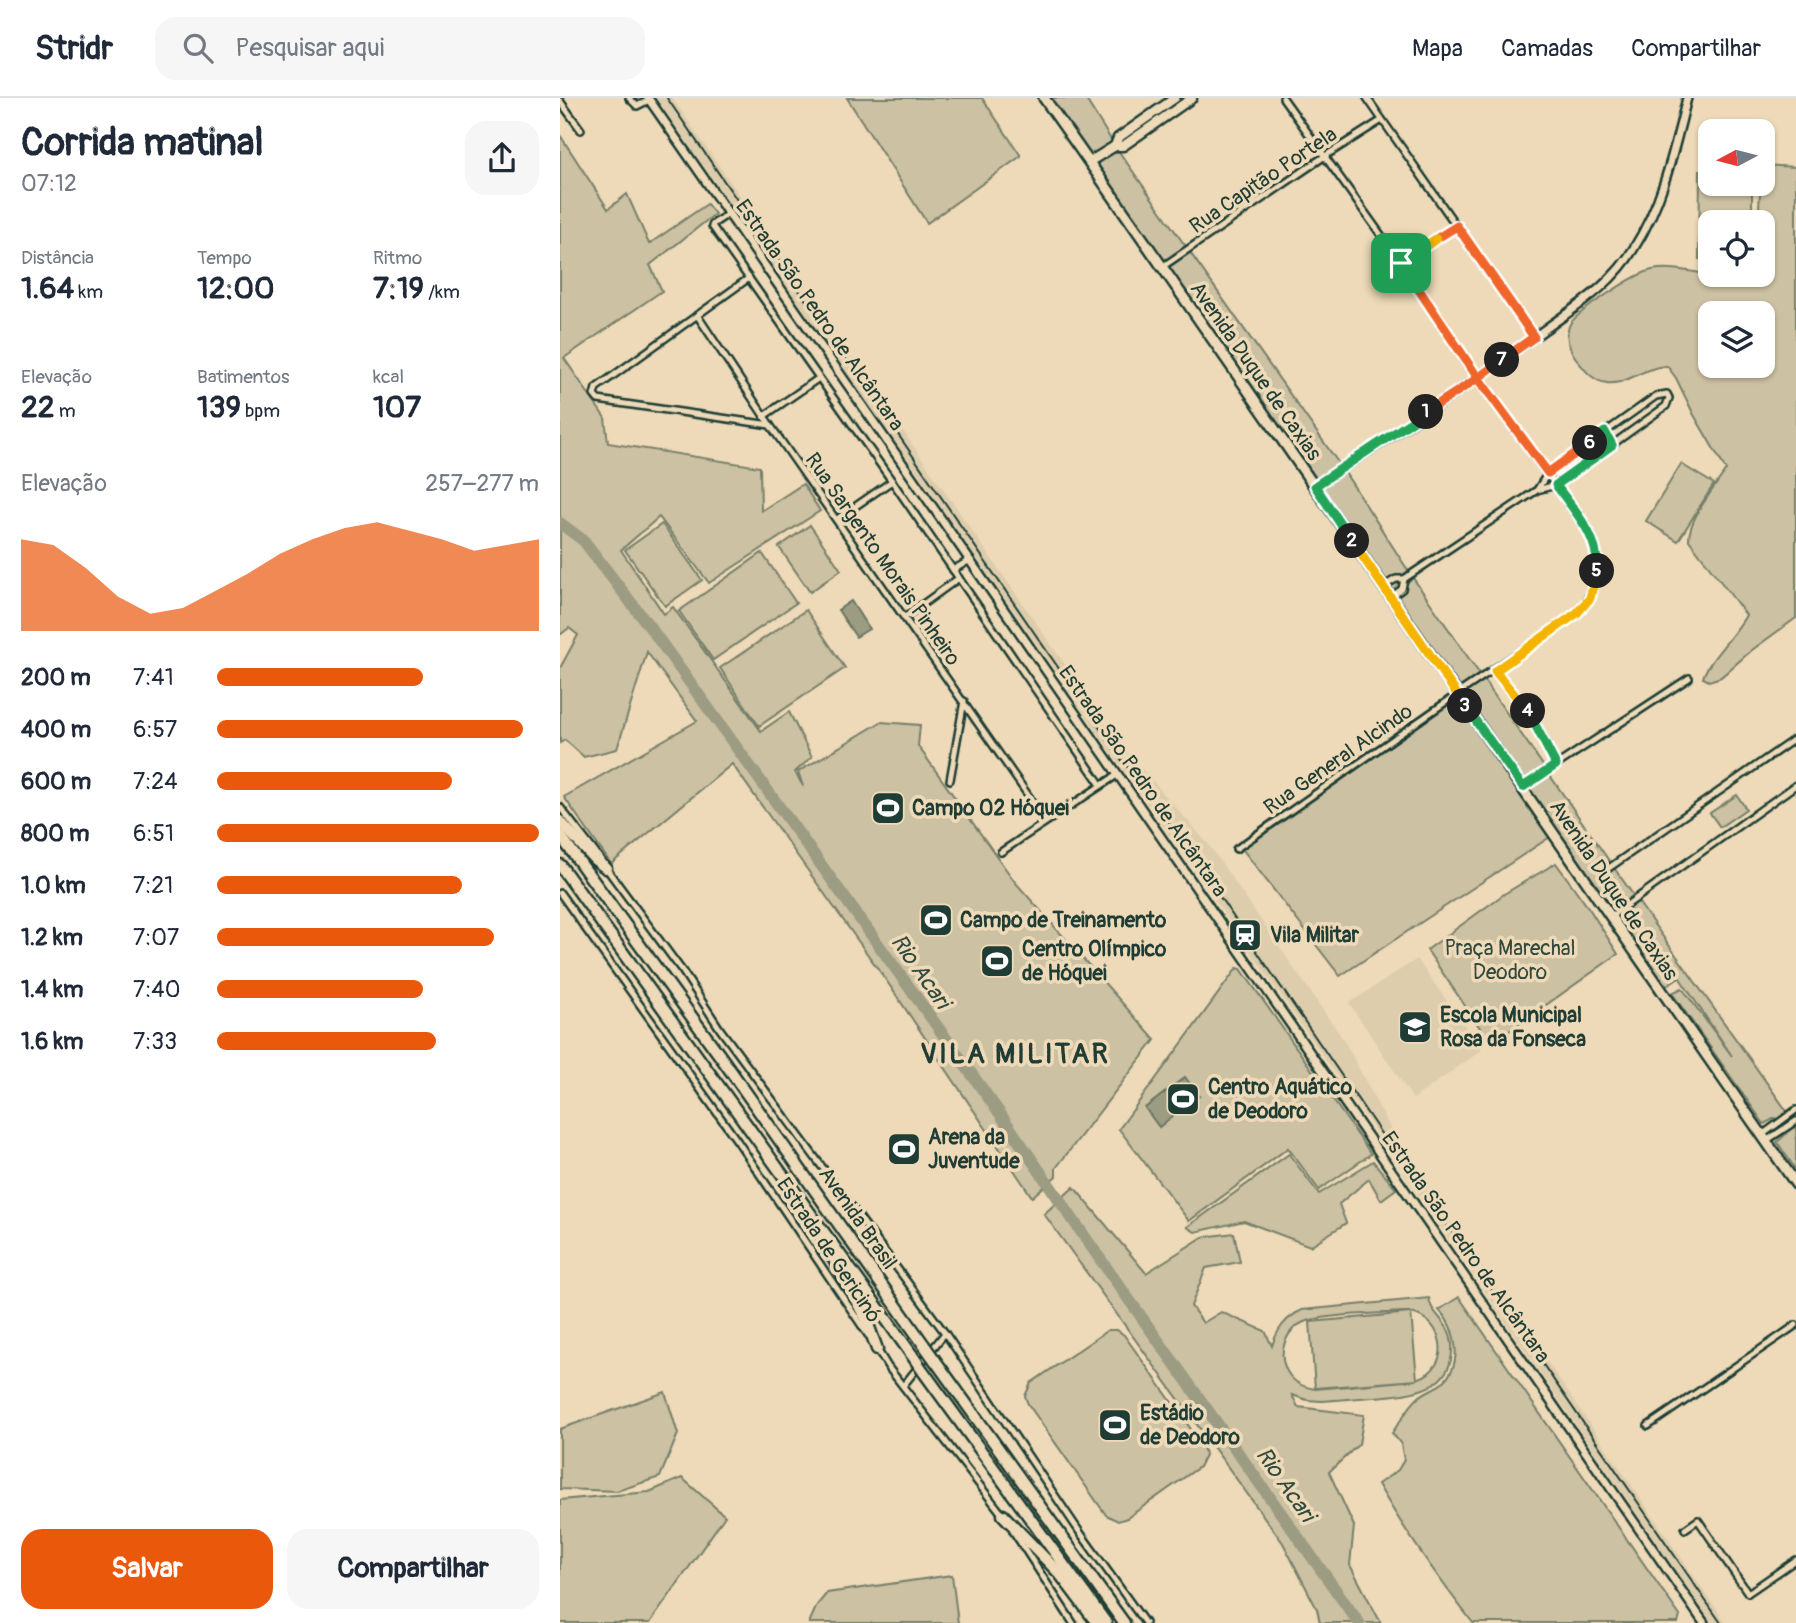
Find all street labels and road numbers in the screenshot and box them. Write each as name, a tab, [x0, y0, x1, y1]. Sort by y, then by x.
street label: Rua Capitão Portela	[1184, 121, 1342, 240]
street label: Estrada São Pedro de Alcântara	[729, 194, 910, 436]
street label: Avenida Duque de Caxias	[1184, 277, 1328, 466]
street label: Rua Sargento Morais Pinheiro	[799, 448, 966, 671]
street label: Estrada São Pedro de Alcântara	[1052, 660, 1233, 902]
street label: Rua General Alcindo	[1259, 698, 1418, 821]
street label: Avenida Duque de Caxias	[1543, 795, 1684, 986]
street label: Estrada São Pedro de Alcântara	[1375, 1126, 1556, 1368]
street label: Avenida Brasil	[812, 1162, 903, 1275]
street label: Estrada de Gericinó	[770, 1173, 887, 1328]

